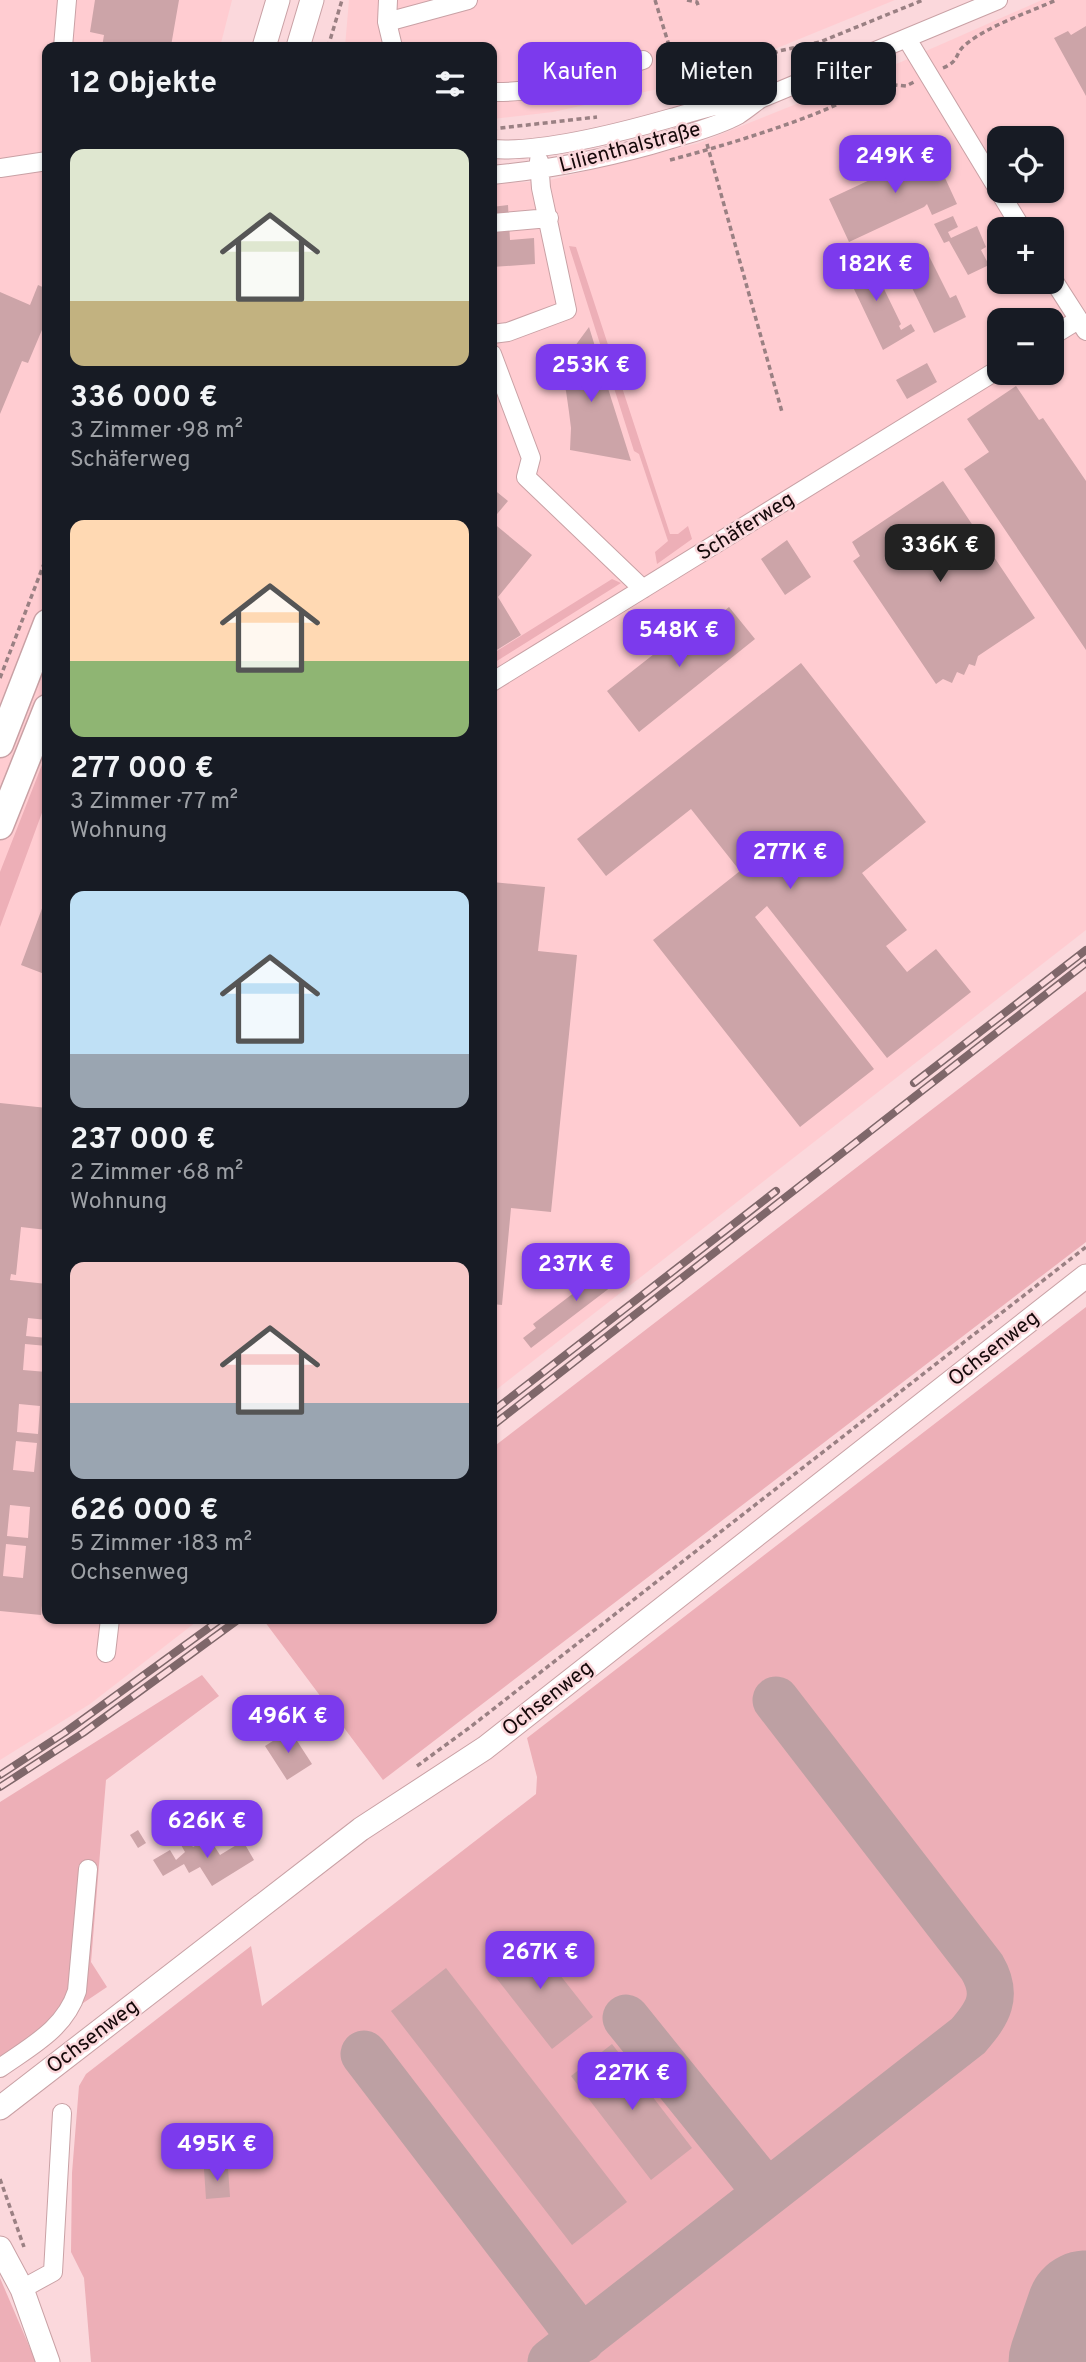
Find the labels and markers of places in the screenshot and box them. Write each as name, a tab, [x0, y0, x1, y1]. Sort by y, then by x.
pin: 249K €	[838, 136, 952, 195]
pin: 182K €	[819, 244, 933, 303]
pin: 253K €	[534, 344, 648, 404]
pin: 336K €	[883, 524, 997, 584]
pin: 548K €	[622, 610, 736, 669]
pin: 277K €	[733, 832, 847, 891]
pin: 237K €	[519, 1244, 633, 1303]
pin: 496K €	[231, 1696, 345, 1755]
pin: 626K €	[150, 1800, 264, 1860]
pin: 267K €	[483, 1932, 597, 1991]
pin: 227K €	[575, 2052, 689, 2112]
pin: 495K €	[160, 2124, 274, 2183]

